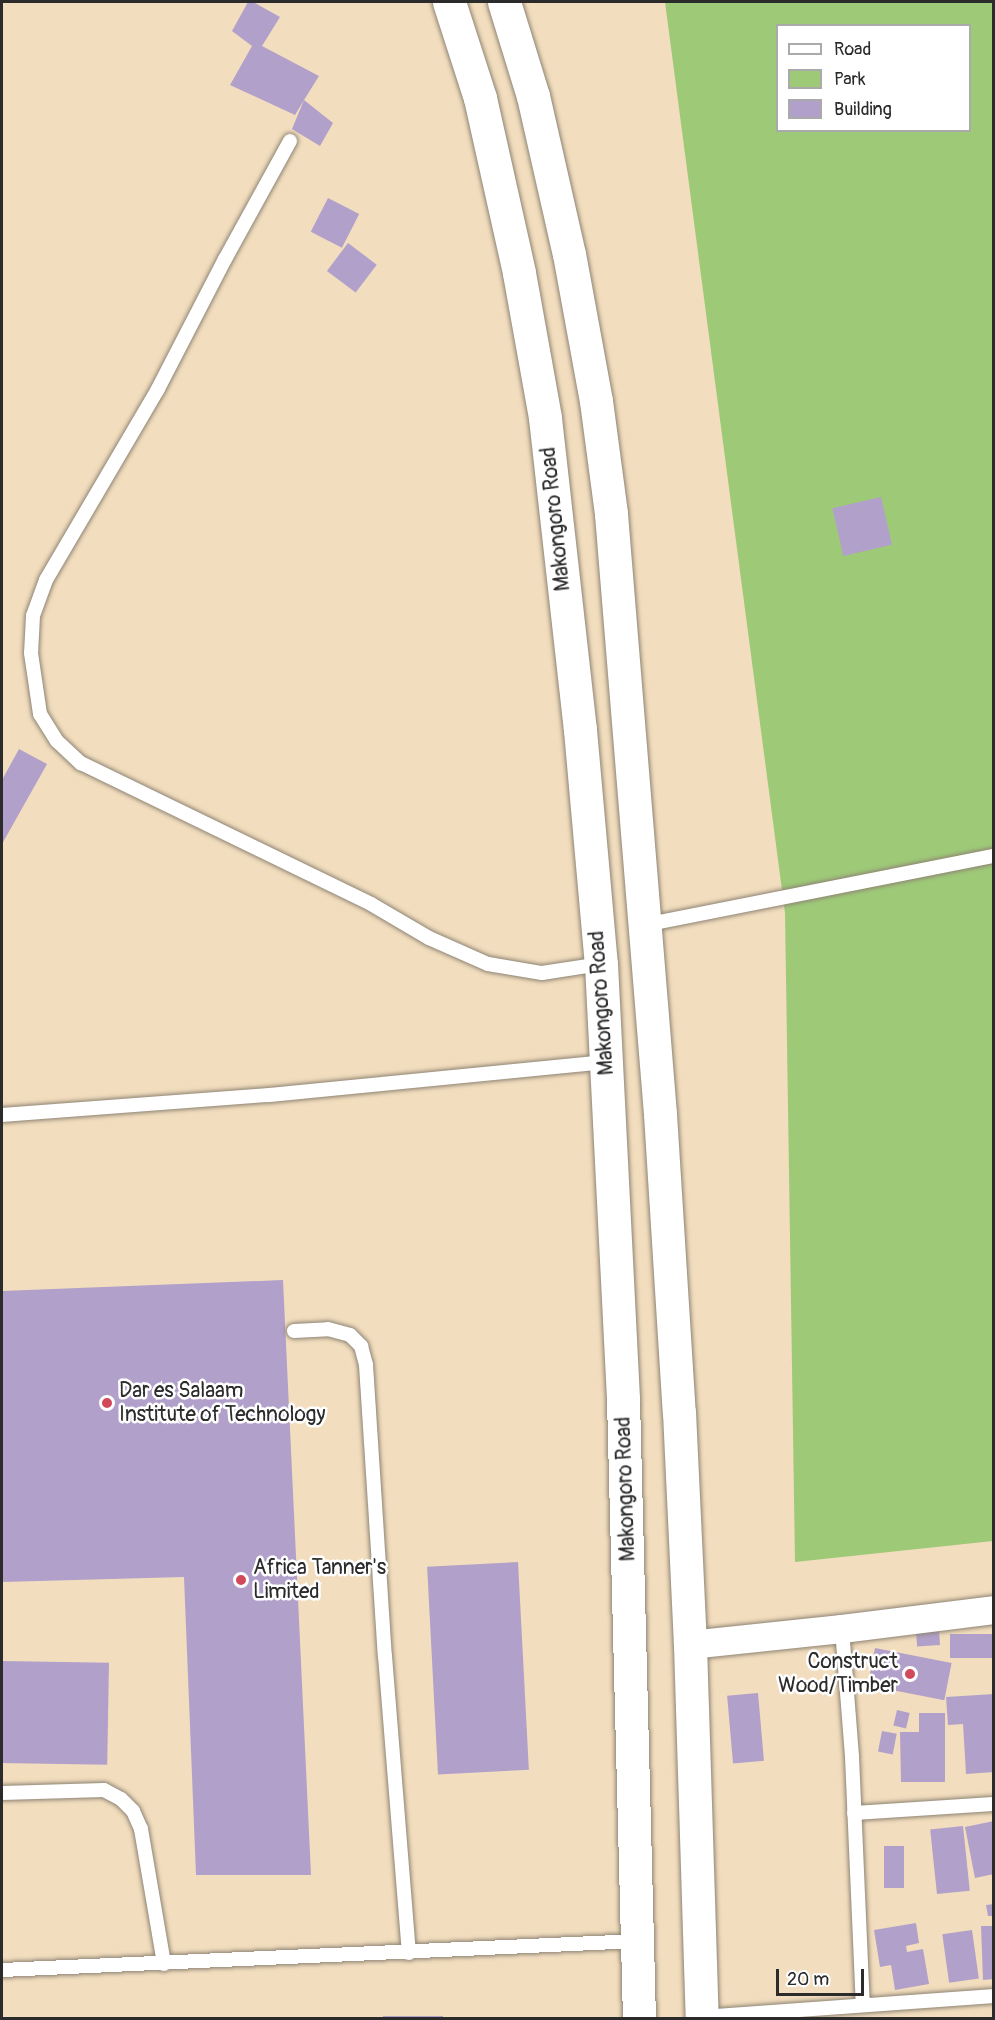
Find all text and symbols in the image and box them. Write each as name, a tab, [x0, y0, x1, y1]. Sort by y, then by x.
legend	[776, 24, 971, 132]
text: Road	[834, 38, 871, 61]
text: Park	[834, 68, 866, 91]
text: Building	[834, 98, 892, 121]
street label: Makongoro Road	[536, 446, 576, 592]
street label: Makongoro Road	[584, 930, 620, 1076]
place label: Dar es Salaam Institute of Technology	[119, 1378, 325, 1428]
marker: Dar es Salaam Institute of Technology	[100, 1396, 114, 1410]
street label: Makongoro Road	[611, 1416, 641, 1562]
place label: Africa Tanner's Limited	[253, 1555, 386, 1605]
marker: Africa Tanner's Limited	[234, 1573, 248, 1587]
place label: Construct Wood/Timber	[778, 1649, 898, 1699]
marker: Construct Wood/Timber	[903, 1667, 917, 1681]
scale bar	[779, 1957, 868, 1995]
text: 20 m	[787, 1968, 829, 1991]

